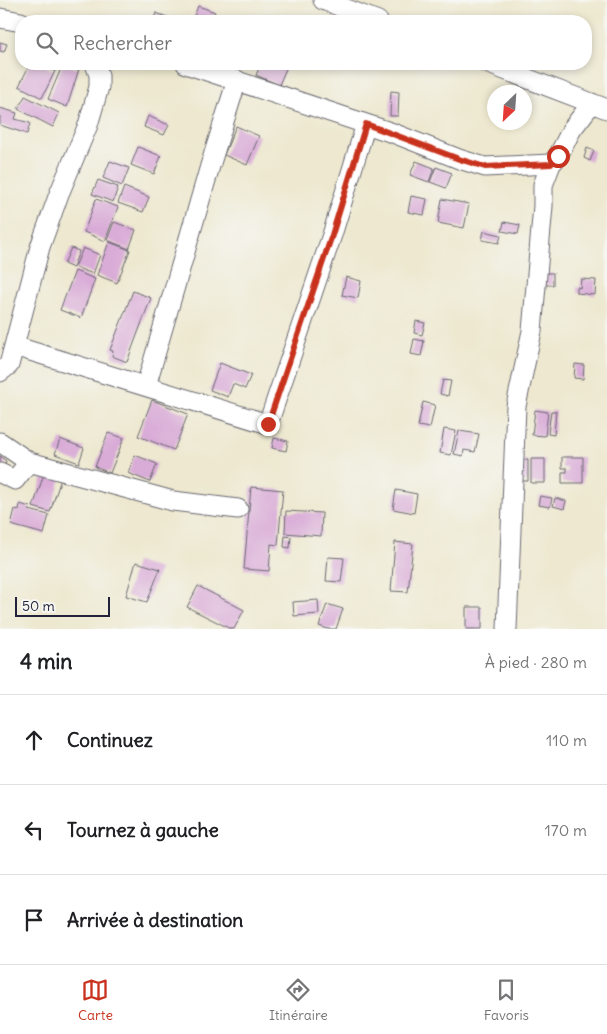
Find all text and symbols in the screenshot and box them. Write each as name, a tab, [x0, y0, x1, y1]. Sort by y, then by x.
search box	[15, 15, 592, 70]
icon: search	[33, 29, 61, 57]
text: Rechercher	[73, 31, 172, 55]
north arrow	[487, 85, 532, 130]
route start	[547, 145, 570, 168]
route end	[257, 413, 280, 436]
scale bar	[15, 594, 110, 617]
text: 50 m	[22, 597, 55, 615]
text: 4 min	[20, 648, 72, 675]
text: À pied · 280 m	[485, 652, 587, 672]
icon: ahead	[20, 726, 48, 754]
text: Continuez	[67, 728, 153, 752]
text: 110 m	[546, 730, 587, 750]
icon: left	[20, 816, 48, 844]
text: Tournez à gauche	[67, 818, 219, 842]
text: 170 m	[544, 820, 587, 840]
icon: arrive	[20, 906, 48, 934]
text: Arrivée à destination	[67, 908, 243, 932]
tab: Carte	[78, 976, 113, 1024]
tab: Itinéraire	[269, 976, 328, 1024]
tab: Favoris	[484, 976, 529, 1024]

